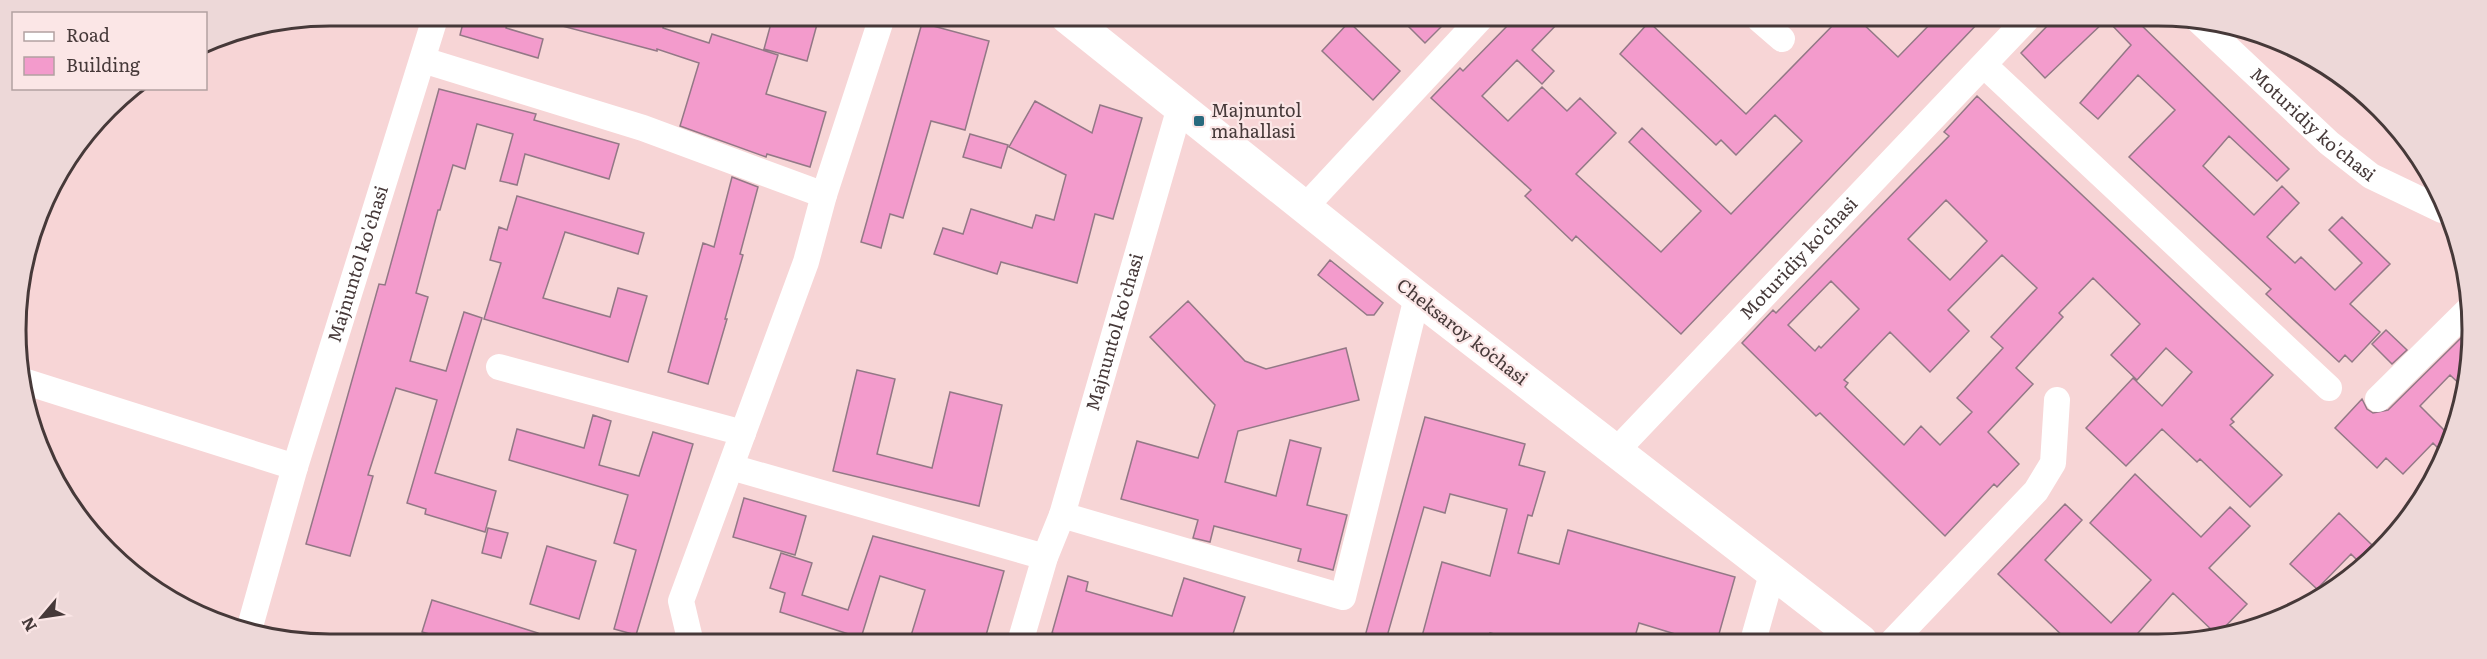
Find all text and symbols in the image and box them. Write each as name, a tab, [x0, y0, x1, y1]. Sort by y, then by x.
legend	[12, 12, 207, 90]
text: Road	[66, 21, 110, 48]
text: Building	[66, 51, 141, 78]
street label: Moturidiy ko'chasi	[2245, 61, 2382, 187]
place label: Majnuntol mahallasi	[1211, 96, 1301, 144]
marker: Majnuntol mahallasi	[1192, 114, 1206, 128]
street label: Majnuntol ko'chasi	[320, 182, 394, 345]
street label: Moturidiy ko'chasi	[1733, 190, 1863, 325]
street label: Majnuntol ko'chasi	[1078, 250, 1149, 414]
street label: Cheksaroy koʻchasi	[1391, 271, 1534, 391]
north arrow	[12, 587, 72, 647]
text: N	[14, 613, 42, 636]

